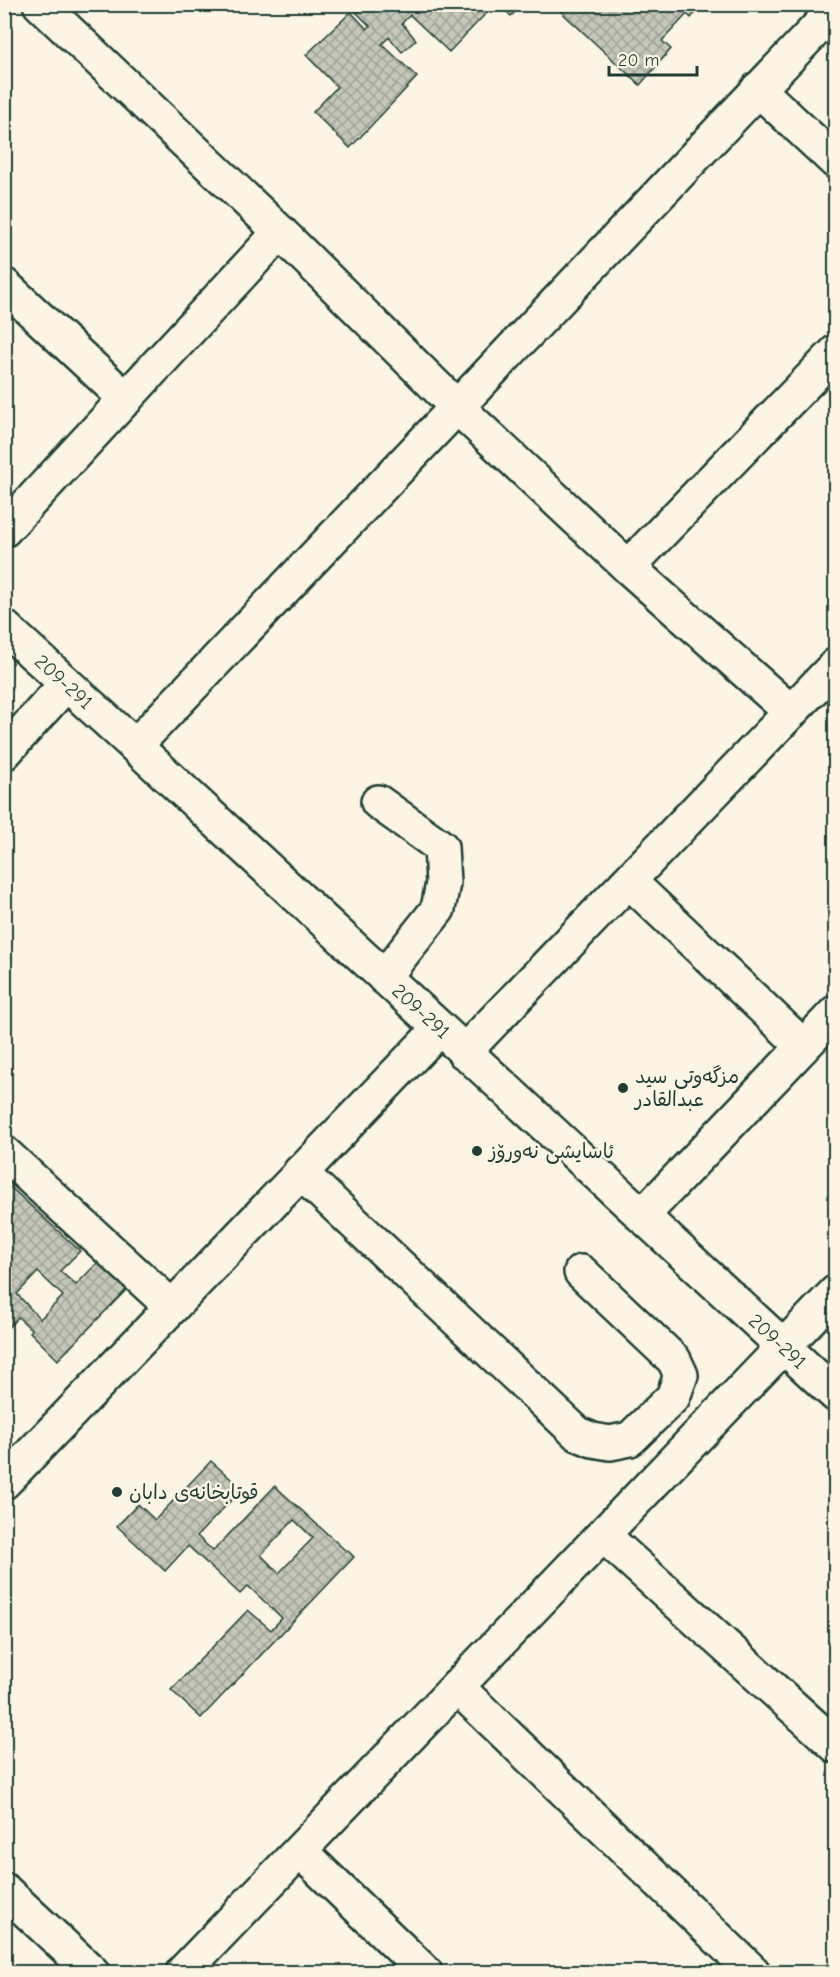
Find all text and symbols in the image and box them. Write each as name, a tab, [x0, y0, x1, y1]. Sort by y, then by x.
scale bar	[609, 39, 698, 77]
text: 20 m	[618, 50, 659, 71]
street label: 209-291	[30, 650, 97, 714]
street label: 209-291	[387, 979, 454, 1044]
place label: مزگەوتی سید عبدالقادر	[633, 1065, 739, 1111]
marker: مزگەوتی سید عبدالقادر	[616, 1081, 630, 1095]
place label: ئاسایشی نەورۆز	[487, 1140, 614, 1164]
marker: ئاسایشی نەورۆز	[470, 1144, 484, 1158]
street label: 209-291	[744, 1309, 811, 1374]
place label: قوتابخانەی دابان	[129, 1481, 259, 1504]
marker: قوتابخانەی دابان	[110, 1485, 124, 1499]

